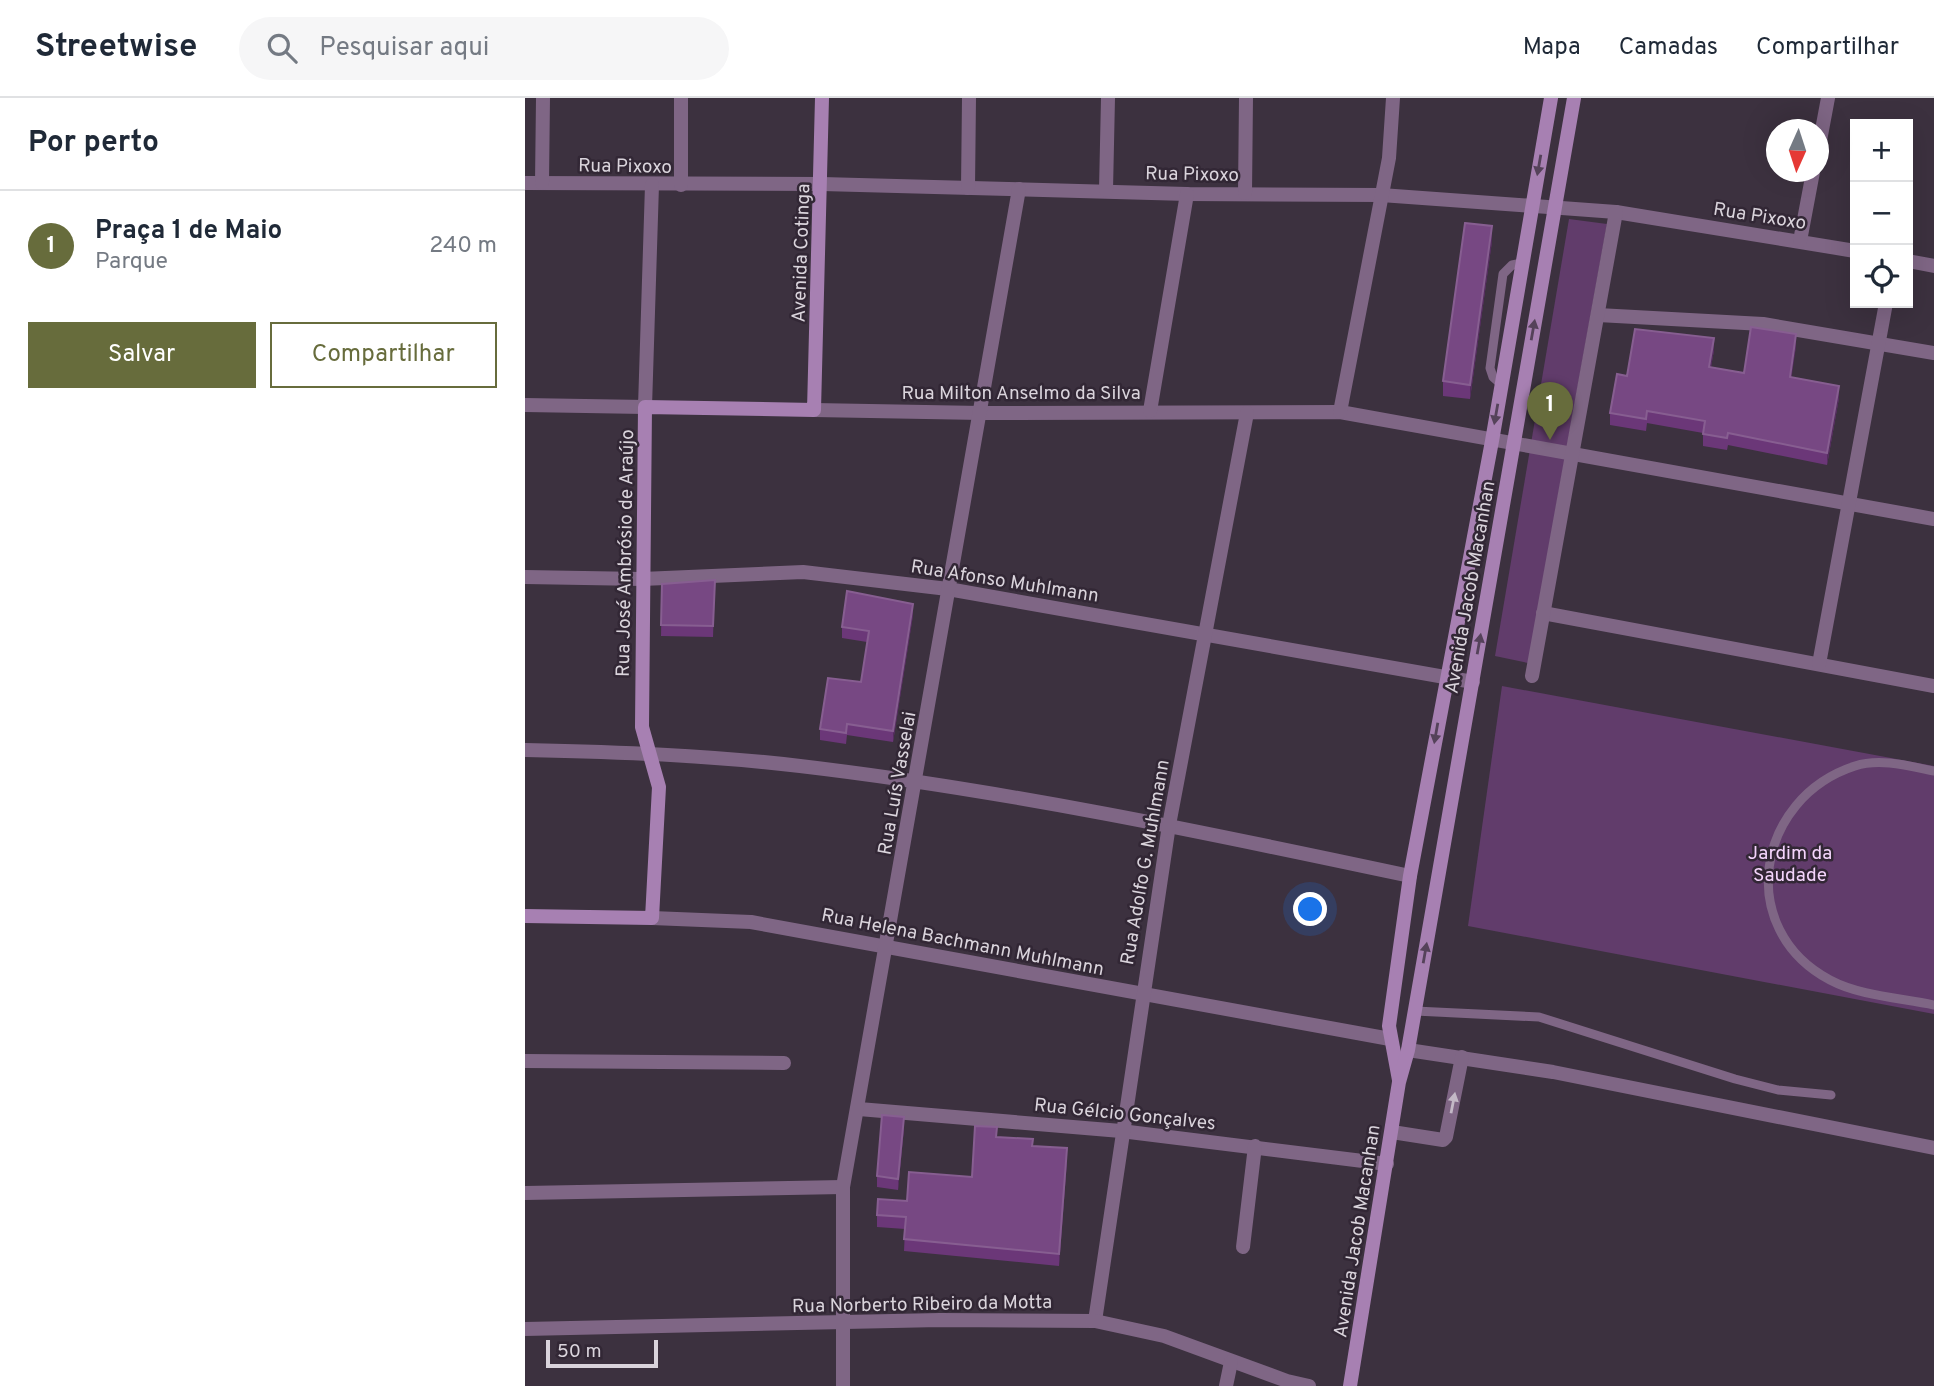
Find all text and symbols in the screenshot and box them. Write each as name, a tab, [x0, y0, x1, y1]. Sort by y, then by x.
search box	[239, 17, 729, 80]
text: Streetwise	[35, 27, 197, 69]
icon: search	[263, 29, 301, 67]
text: Pesquisar aqui	[319, 32, 489, 65]
text: Mapa	[1523, 33, 1581, 63]
text: Camadas	[1619, 33, 1718, 63]
text: Compartilhar	[1756, 33, 1899, 63]
north arrow	[1766, 119, 1829, 182]
map controls	[1850, 119, 1913, 308]
button: +	[1850, 119, 1913, 182]
text: Por perto	[28, 125, 159, 162]
street label: Rua Pixoxo	[578, 154, 672, 180]
one-way arrow	[1533, 154, 1544, 176]
street label: Rua Pixoxo	[1145, 162, 1239, 188]
button: −	[1850, 182, 1913, 245]
street label: Avenida Cotinga	[788, 183, 816, 323]
street label: Rua Pixoxo	[1712, 198, 1808, 236]
text: Praça 1 de Maio	[95, 215, 282, 248]
text: 1	[46, 232, 56, 261]
text: 240 m	[429, 232, 497, 261]
button: locate	[1850, 245, 1913, 308]
text: Parque	[95, 248, 168, 277]
one-way arrow	[1528, 319, 1539, 341]
button: Salvar	[28, 322, 256, 388]
button: Compartilhar	[270, 322, 497, 388]
street label: Rua Milton Anselmo da Silva	[901, 382, 1141, 406]
pin: 1	[1527, 382, 1573, 440]
one-way arrow	[1490, 403, 1501, 425]
street label: Rua José Ambrósio de Araújo	[612, 429, 640, 677]
street label: Avenida Jacob Macanhan	[1440, 479, 1502, 696]
street label: Rua Afonso Muhlmann	[909, 555, 1100, 609]
one-way arrow	[1474, 633, 1485, 655]
street label: Rua Luís Vasselai	[874, 710, 922, 857]
one-way arrow	[1431, 722, 1442, 744]
street label: Rua Adolfo G. Muhlmann	[1116, 758, 1176, 967]
park label: Jardim da Saudade	[1748, 842, 1832, 888]
your location	[1293, 892, 1327, 926]
street label: Rua Helena Bachmann Muhlmann	[819, 904, 1106, 982]
one-way arrow	[1420, 942, 1431, 964]
one-way arrow	[1447, 1092, 1458, 1114]
street label: Rua Gélcio Gonçalves	[1033, 1094, 1217, 1136]
street label: Avenida Jacob Macanhan	[1329, 1123, 1387, 1340]
street label: Rua Norberto Ribeiro da Motta	[792, 1291, 1052, 1319]
scale bar	[546, 1337, 658, 1369]
text: 50 m	[557, 1340, 602, 1364]

